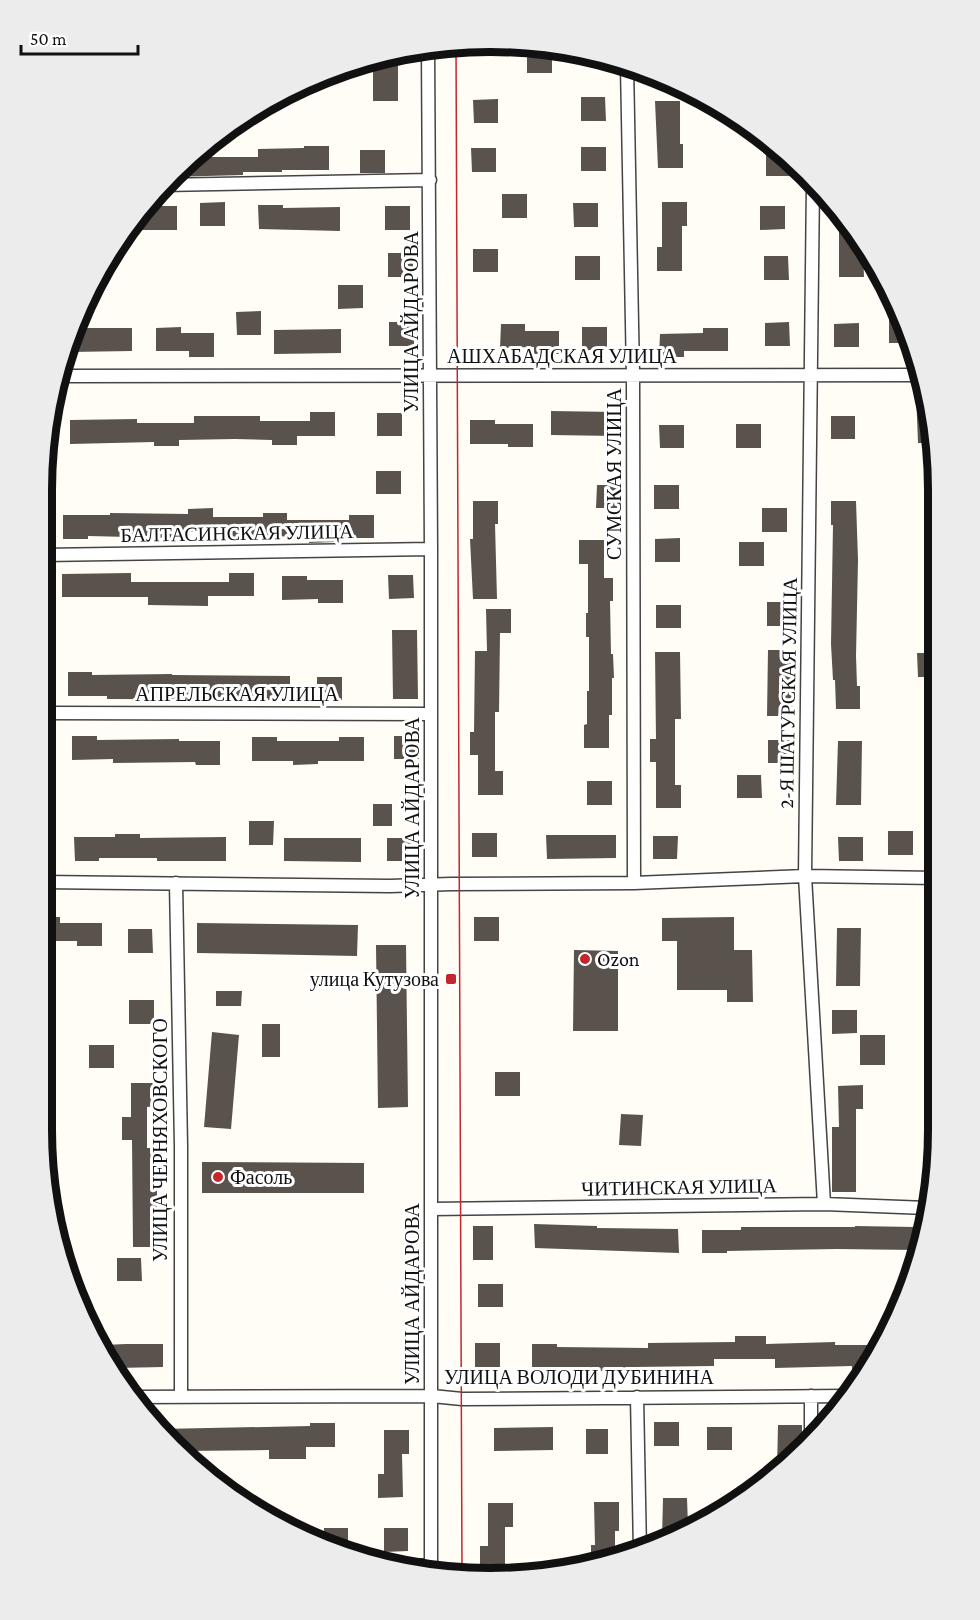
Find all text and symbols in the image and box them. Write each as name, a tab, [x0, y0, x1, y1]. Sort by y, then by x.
scale bar	[21, 18, 138, 56]
text: 50 m	[30, 29, 67, 49]
street label: УЛИЦА АЙДАРОВА	[400, 231, 423, 413]
street label: АШХАБАДСКАЯ УЛИЦА	[447, 345, 677, 368]
street label: СУМСКАЯ УЛИЦА	[603, 387, 626, 560]
street label: БАЛТАСИНСКАЯ УЛИЦА	[120, 520, 354, 547]
street label: 2-Я ШАТУРСКАЯ УЛИЦА	[775, 577, 802, 809]
street label: АПРЕЛЬСКАЯ УЛИЦА	[135, 683, 339, 706]
street label: УЛИЦА АЙДАРОВА	[401, 717, 424, 899]
place label: Ozon	[597, 948, 640, 970]
marker: Ozon	[578, 952, 592, 966]
place label: улица Кутузова	[310, 968, 439, 991]
marker: улица Кутузова	[444, 972, 458, 986]
street label: УЛИЦА ЧЕРНЯХОВСКОГО	[149, 1018, 172, 1262]
place label: Фасоль	[230, 1166, 292, 1188]
marker: Фасоль	[211, 1170, 225, 1184]
street label: ЧИТИНСКАЯ УЛИЦА	[581, 1174, 778, 1201]
street label: УЛИЦА АЙДАРОВА	[401, 1203, 424, 1385]
street label: УЛИЦА ВОЛОДИ ДУБИНИНА	[444, 1366, 715, 1389]

